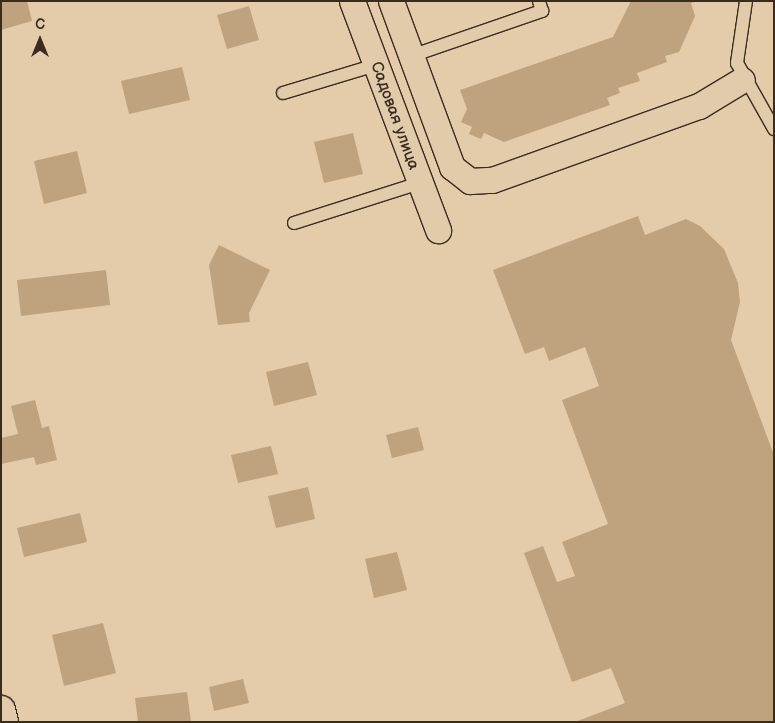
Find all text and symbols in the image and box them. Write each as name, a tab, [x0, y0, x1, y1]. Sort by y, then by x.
north arrow	[15, 15, 65, 65]
text: С	[35, 16, 45, 33]
street label: Садовая улица	[366, 59, 422, 173]

